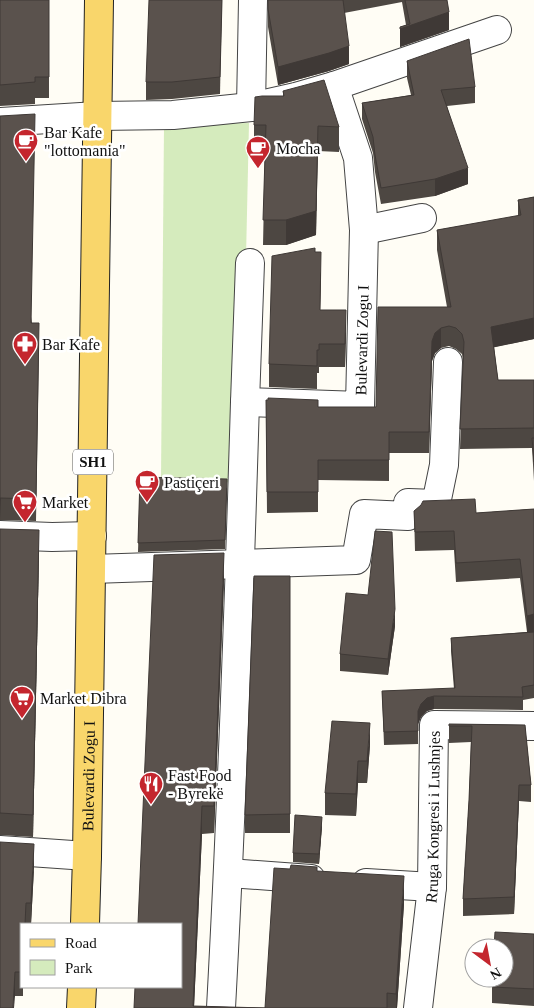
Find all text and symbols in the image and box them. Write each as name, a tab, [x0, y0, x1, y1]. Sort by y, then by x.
place label: Bar Kafe "lottomania"	[44, 124, 126, 159]
cafe icon: Bar Kafe "lottomania"	[13, 128, 39, 162]
cafe icon: Mocha	[245, 135, 271, 169]
place label: Mocha	[276, 140, 320, 157]
street label: Bulevardi Zogu I	[352, 285, 372, 395]
pharmacy icon: Bar Kafe	[12, 331, 38, 365]
place label: Bar Kafe	[42, 336, 100, 353]
road number: SH1	[73, 450, 113, 474]
cafe icon: Pastiçeri	[134, 469, 160, 503]
place label: Pastiçeri	[164, 474, 220, 492]
supermarket icon: Market	[12, 489, 38, 523]
place label: Market	[42, 494, 89, 511]
supermarket icon: Market Dibra	[9, 685, 35, 719]
place label: Market Dibra	[40, 690, 127, 707]
street label: Bulevardi Zogu I	[79, 721, 99, 831]
street label: Rruga Kongresi i Lushnjes	[422, 731, 444, 904]
place label: Fast Food - Byrekë	[168, 767, 232, 803]
restaurant icon: Fast Food - Byrekë	[138, 771, 164, 805]
legend	[20, 923, 182, 988]
text: Road	[65, 935, 97, 951]
north arrow	[464, 938, 514, 988]
text: Park	[65, 960, 93, 976]
text: N	[487, 965, 504, 983]

